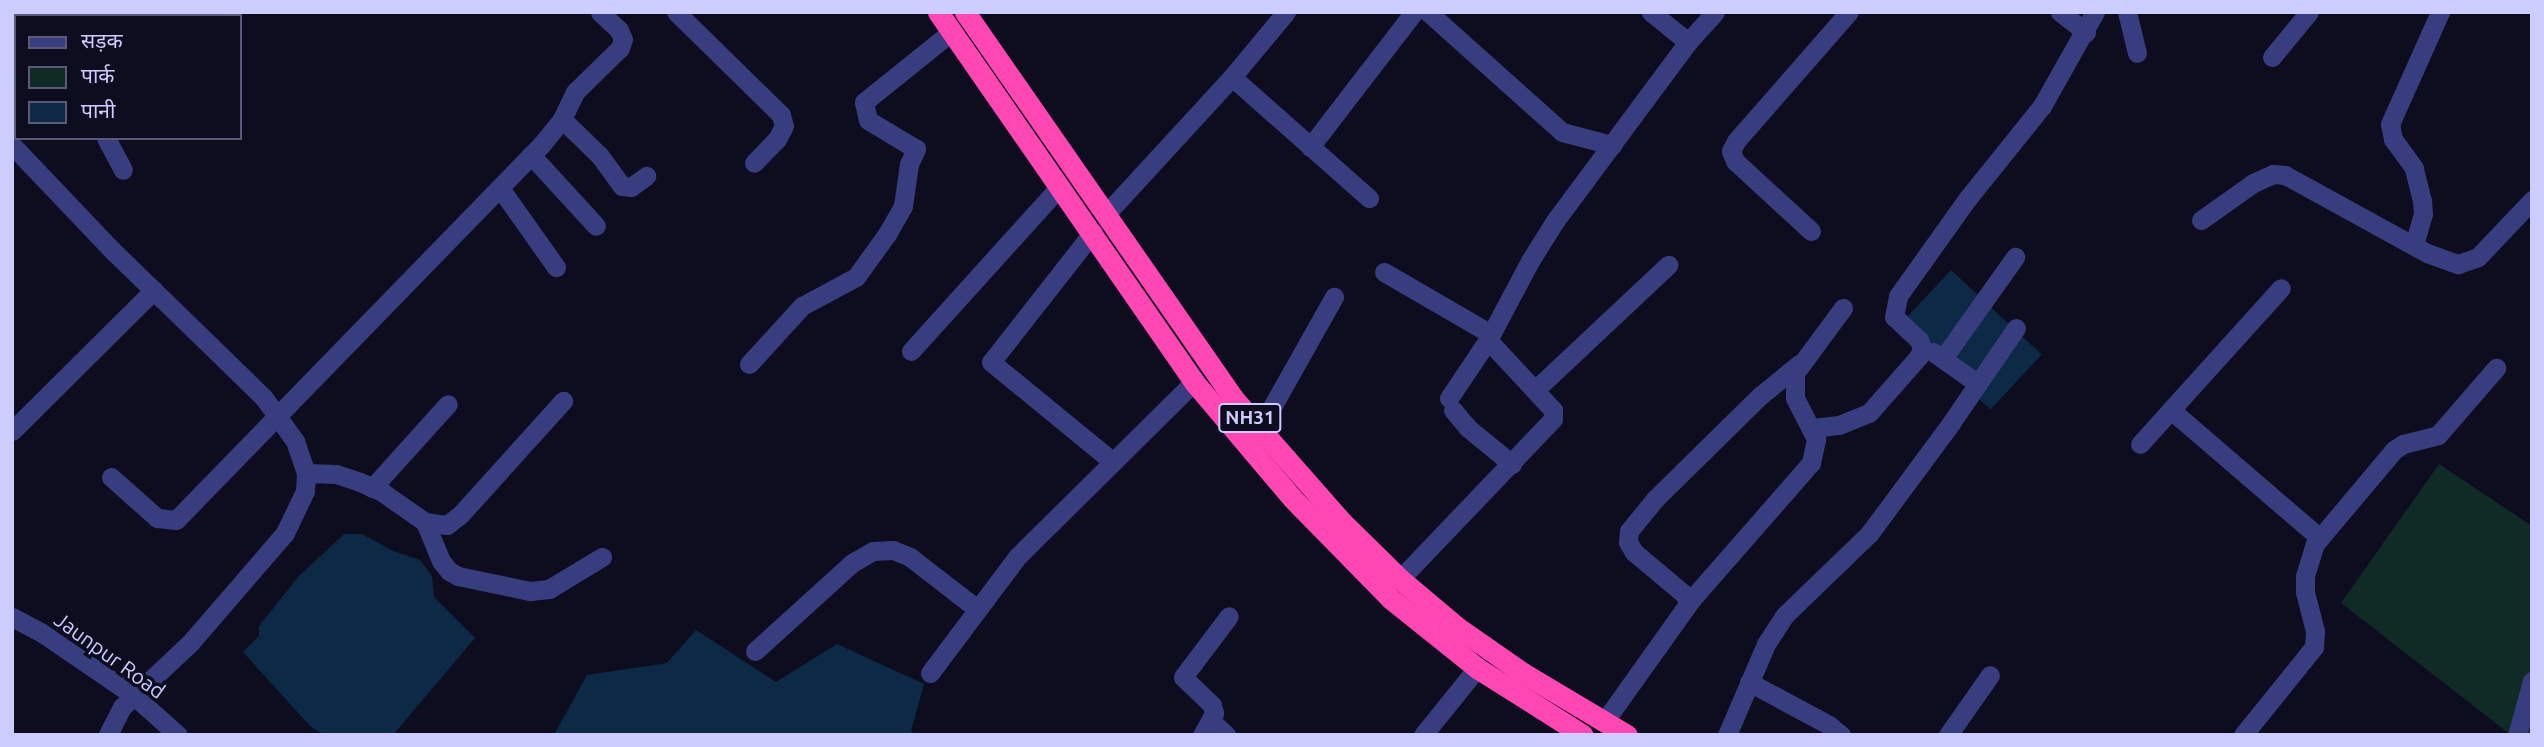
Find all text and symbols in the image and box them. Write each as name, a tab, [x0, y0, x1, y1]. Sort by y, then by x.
legend	[14, 14, 242, 140]
text: सड़क	[81, 28, 123, 52]
text: पार्क	[81, 63, 115, 87]
text: पानी	[81, 98, 115, 122]
road number: NH31	[1217, 402, 1283, 434]
street label: Jaunpur Road	[50, 606, 170, 704]

